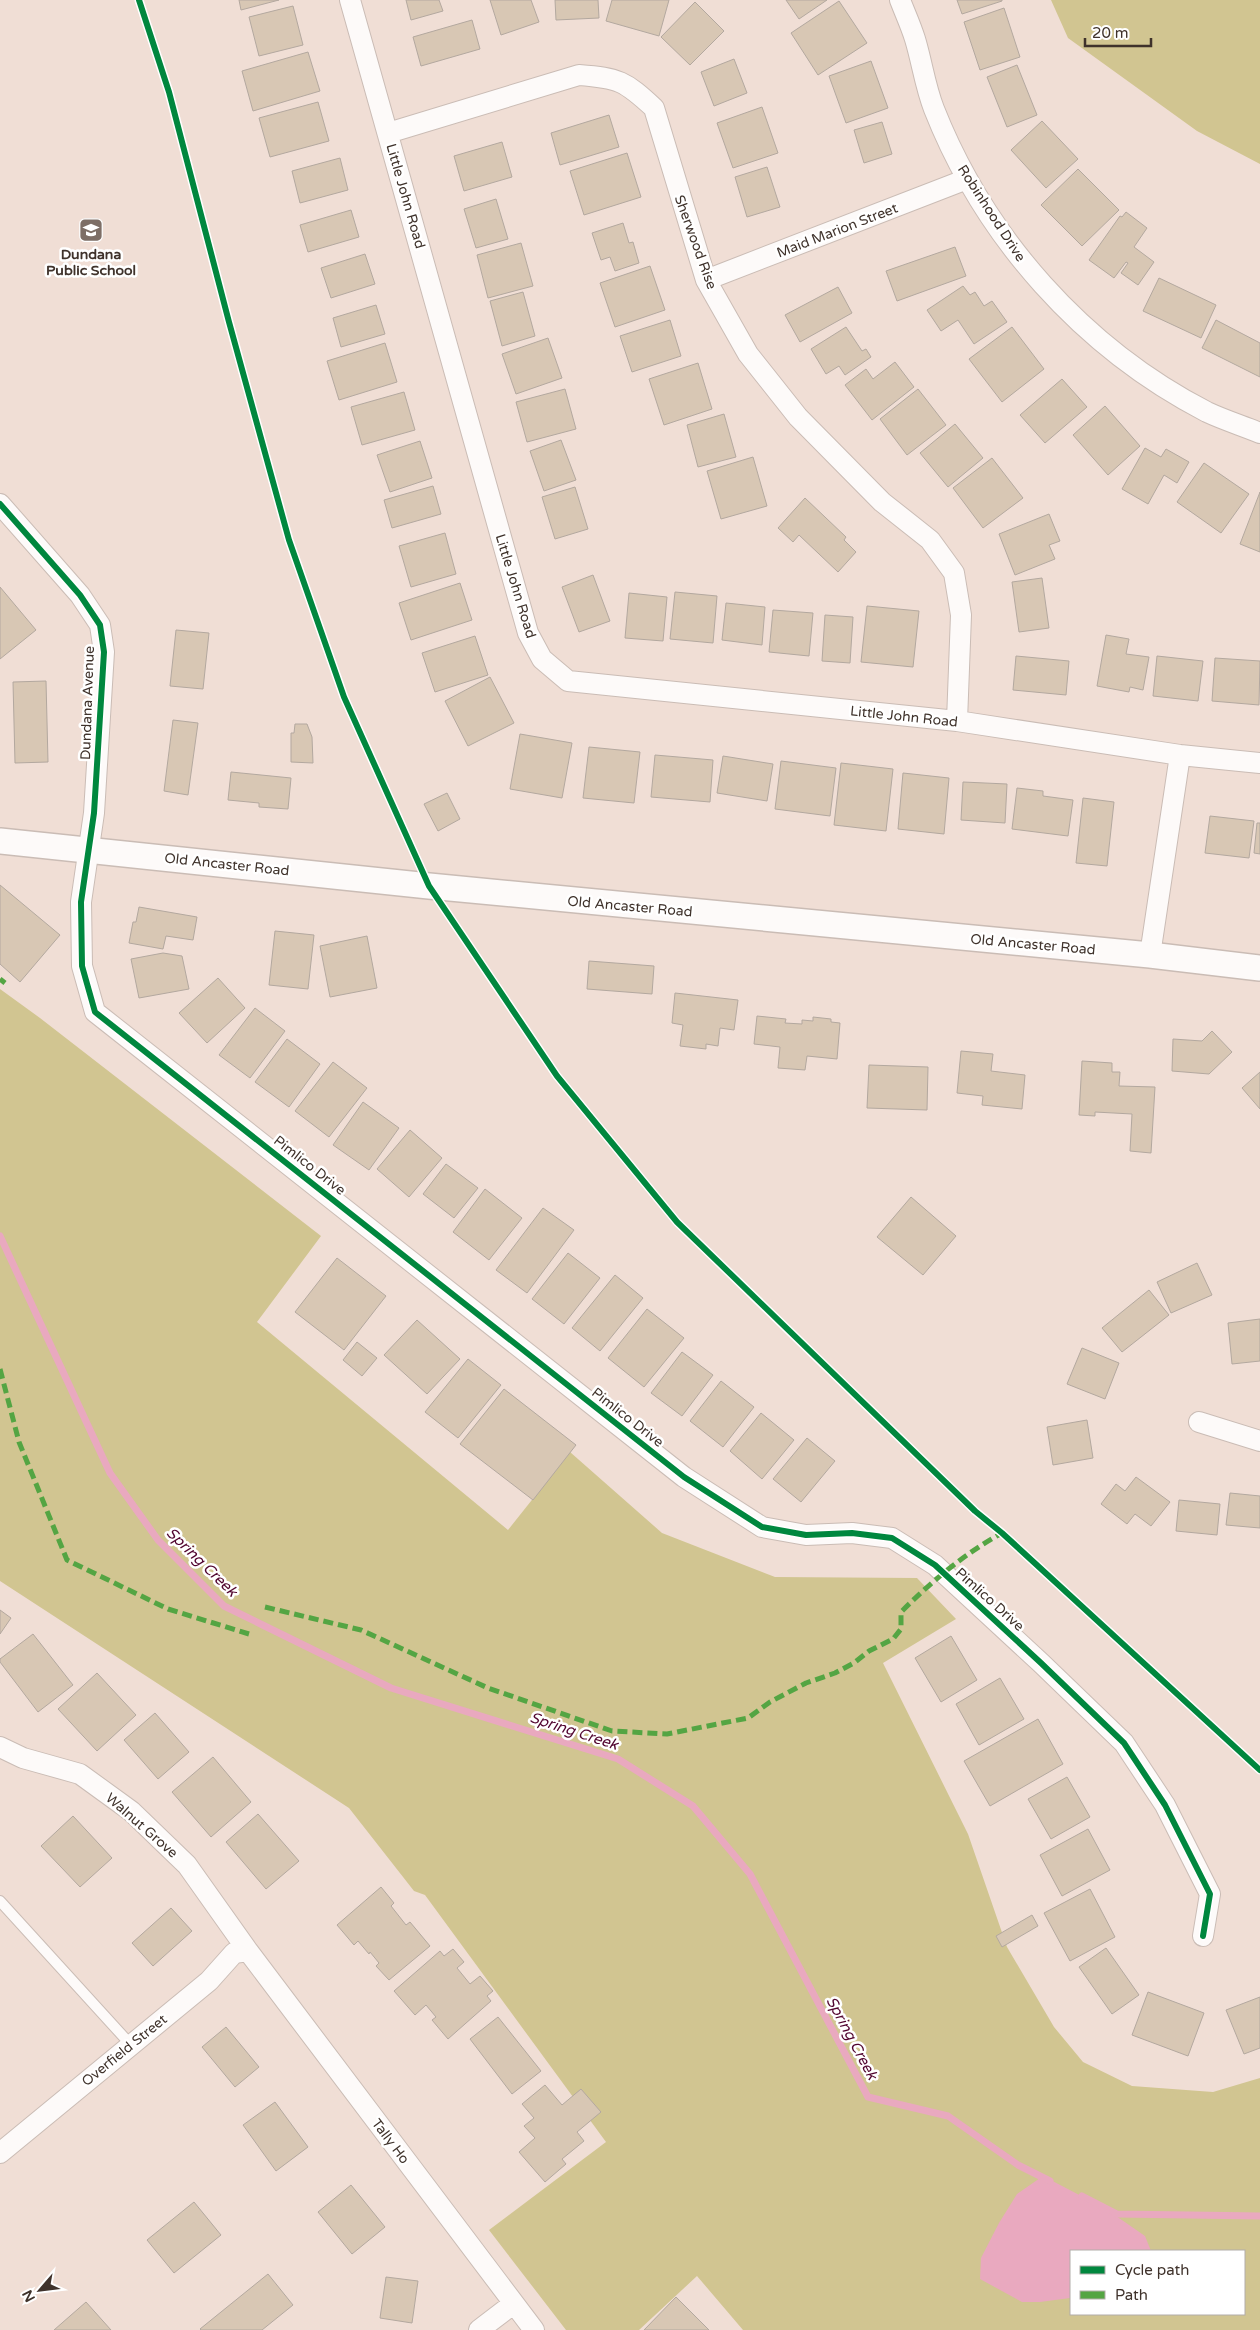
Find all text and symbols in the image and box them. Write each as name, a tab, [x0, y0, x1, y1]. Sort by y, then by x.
scale bar	[1085, 15, 1151, 47]
text: 20 m	[1092, 24, 1129, 42]
street label: Little John Road	[382, 142, 429, 250]
street label: Robinhood Drive	[954, 162, 1029, 265]
street label: Sherwood Rise	[671, 193, 720, 292]
street label: Maid Marion Street	[774, 199, 901, 261]
school or university icon: Dundana Public School	[78, 217, 104, 243]
place label: Dundana Public School	[46, 246, 136, 279]
street label: Little John Road	[492, 532, 539, 640]
street label: Dundana Avenue	[77, 646, 98, 760]
street label: Little John Road	[849, 702, 959, 731]
street label: Old Ancaster Road	[164, 849, 290, 880]
street label: Old Ancaster Road	[567, 893, 693, 920]
street label: Old Ancaster Road	[970, 931, 1096, 958]
street label: Pimlico Drive	[270, 1132, 349, 1199]
street label: Pimlico Drive	[588, 1384, 667, 1451]
water label: Spring Creek	[163, 1524, 242, 1602]
street label: Pimlico Drive	[952, 1564, 1028, 1635]
water label: Spring Creek	[528, 1708, 622, 1754]
street label: Walnut Grove	[102, 1789, 181, 1861]
water label: Spring Creek	[823, 1993, 882, 2084]
street label: Overfield Street	[78, 2010, 171, 2090]
street label: Tally Ho	[368, 2115, 413, 2167]
legend	[1070, 2250, 1245, 2315]
text: Cycle path	[1115, 2261, 1189, 2279]
north arrow	[15, 2265, 65, 2315]
text: Path	[1115, 2286, 1148, 2304]
text: N	[19, 2287, 39, 2305]

